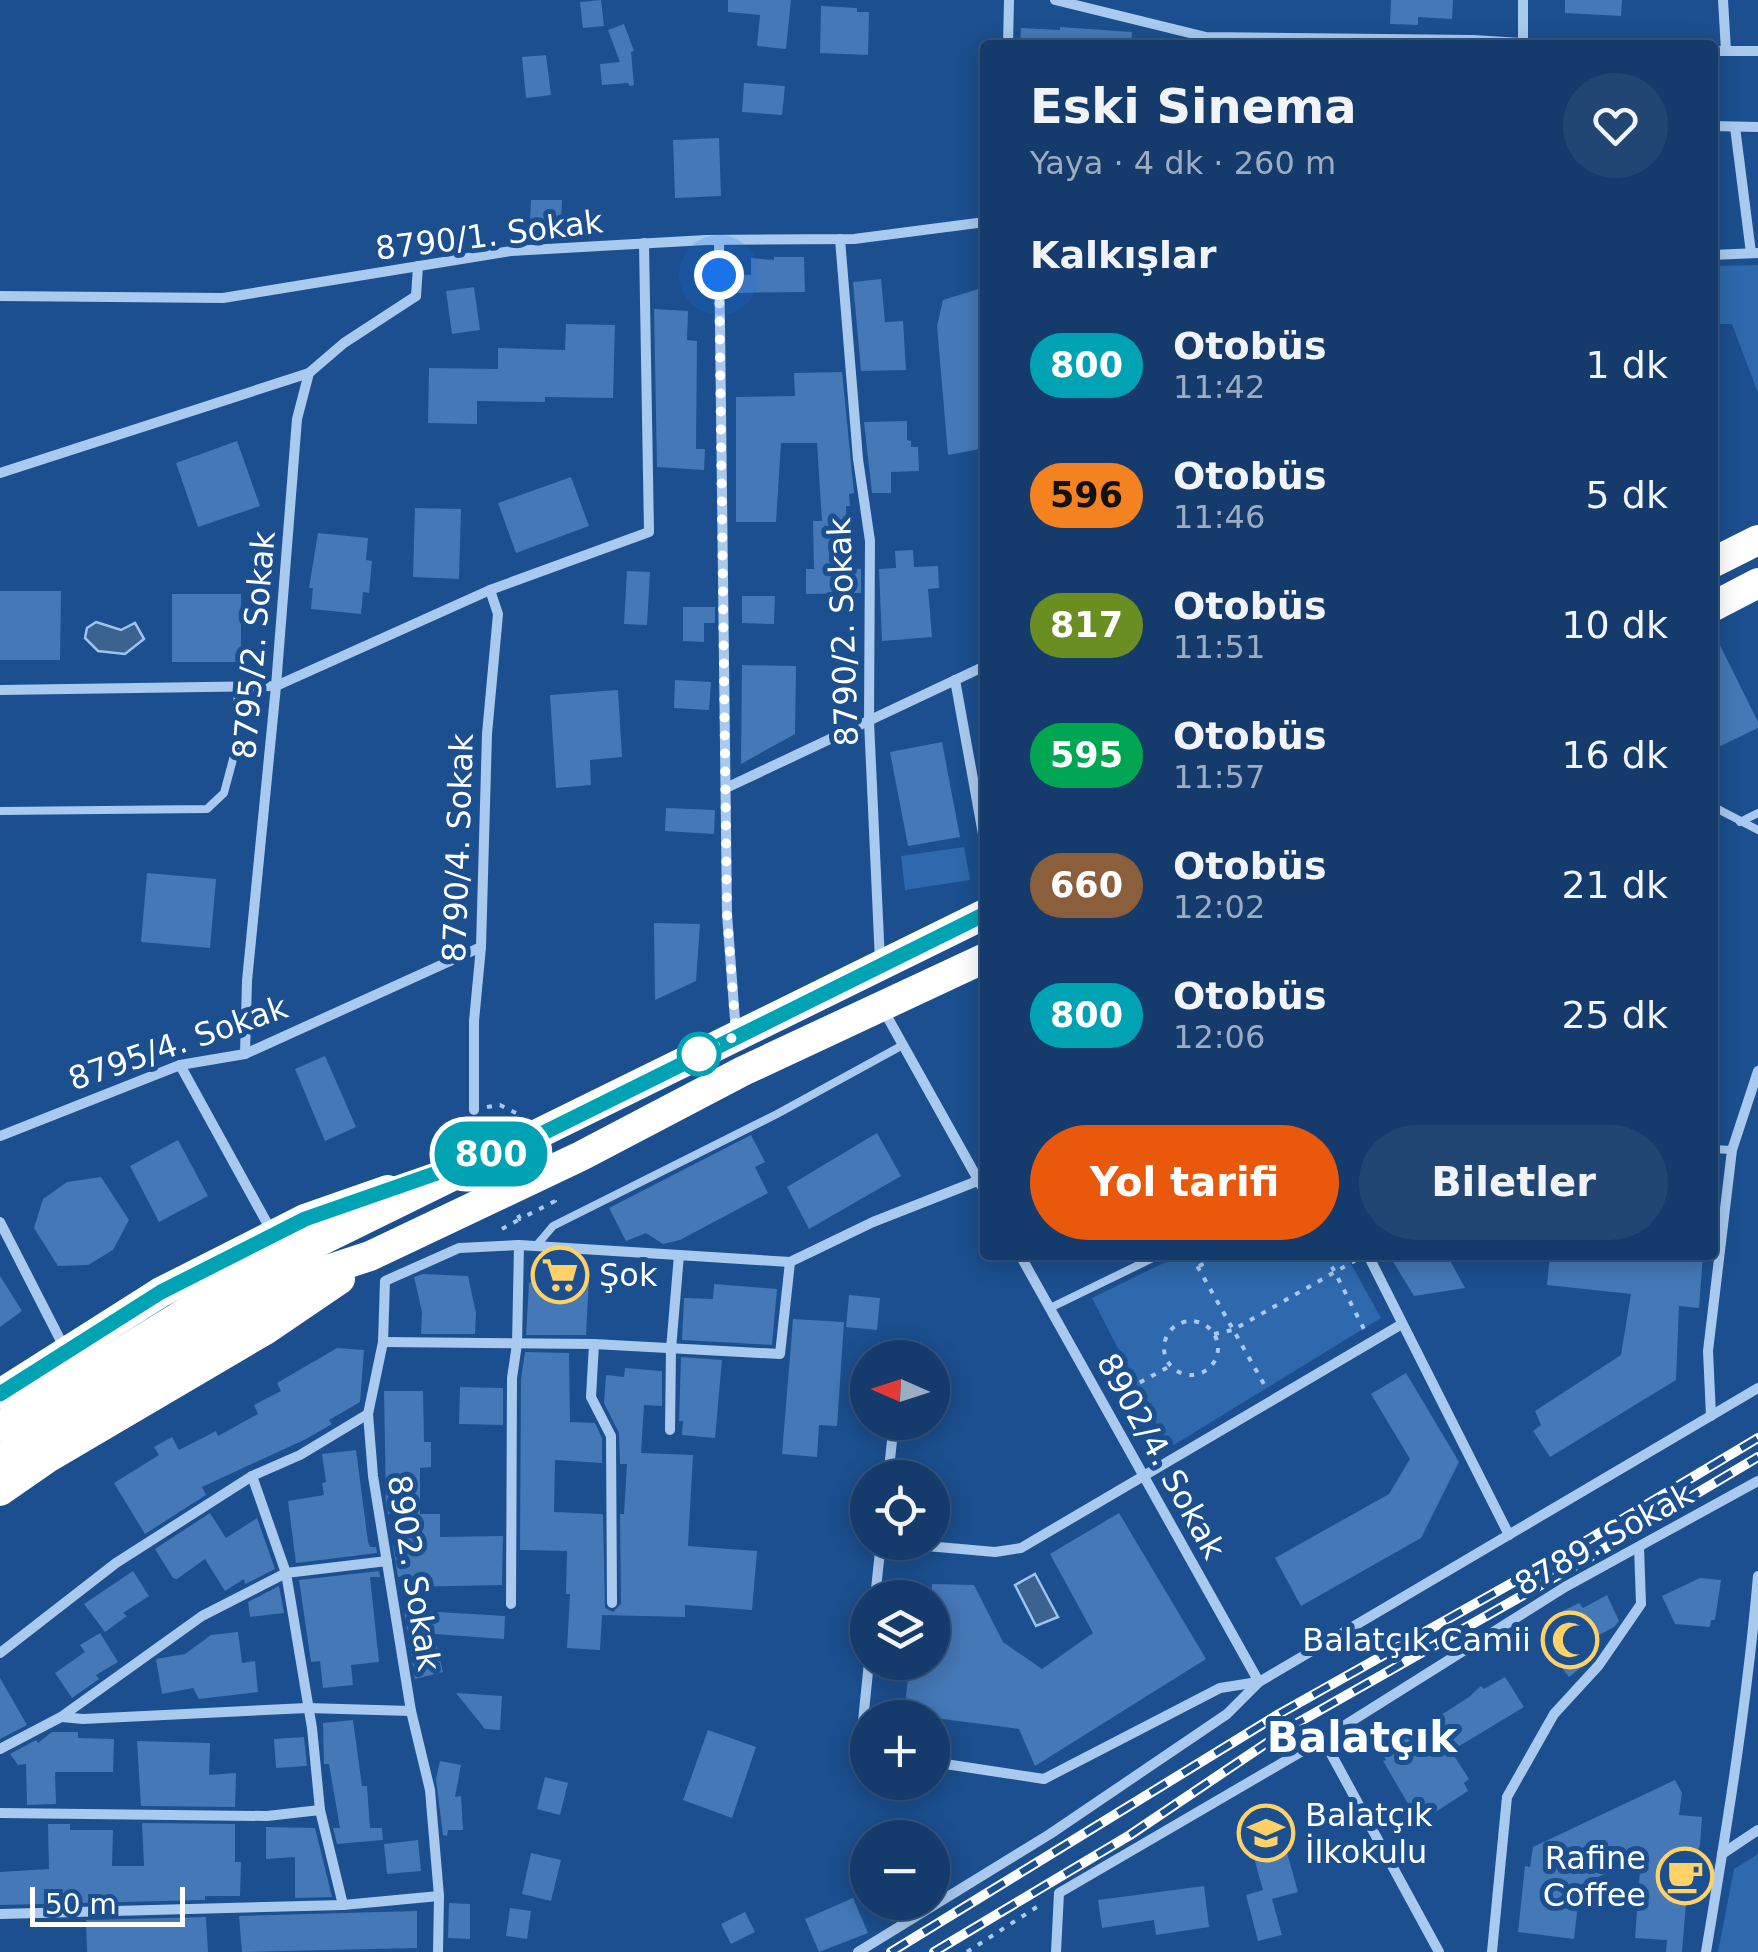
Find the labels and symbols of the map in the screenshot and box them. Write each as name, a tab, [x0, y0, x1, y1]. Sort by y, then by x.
street label: 8790/1. Sokak	[373, 202, 605, 268]
your location	[694, 250, 744, 300]
street label: 8790/2. Sokak	[820, 516, 866, 747]
street label: 8795/2. Sokak	[225, 529, 283, 761]
street label: 8790/4. Sokak	[435, 732, 481, 963]
street label: 8795/4. Sokak	[64, 988, 293, 1098]
unlabelled marker	[678, 1033, 720, 1075]
line badge: 800	[434, 1122, 548, 1186]
supermarket icon: Şok	[530, 1245, 590, 1305]
place label: Şok	[599, 1256, 658, 1294]
north arrow	[850, 1340, 950, 1440]
street label: 8902/4. Sokak	[1089, 1347, 1233, 1566]
street label: 8902. Sokak	[380, 1472, 448, 1674]
street label: 8789. Sokak	[1508, 1474, 1700, 1604]
mosque icon: Balatçık Camii	[1540, 1610, 1600, 1670]
place label: Balatçık Camii	[1302, 1621, 1531, 1659]
district label: Balatçık	[1267, 1713, 1458, 1762]
place label: Balatçık İlkokulu	[1305, 1796, 1433, 1871]
school or university icon: Balatçık İlkokulu	[1236, 1803, 1296, 1863]
place label: Rafine Coffee	[1543, 1839, 1646, 1914]
cafe icon: Rafine Coffee	[1655, 1846, 1715, 1906]
scale bar	[30, 1882, 185, 1926]

